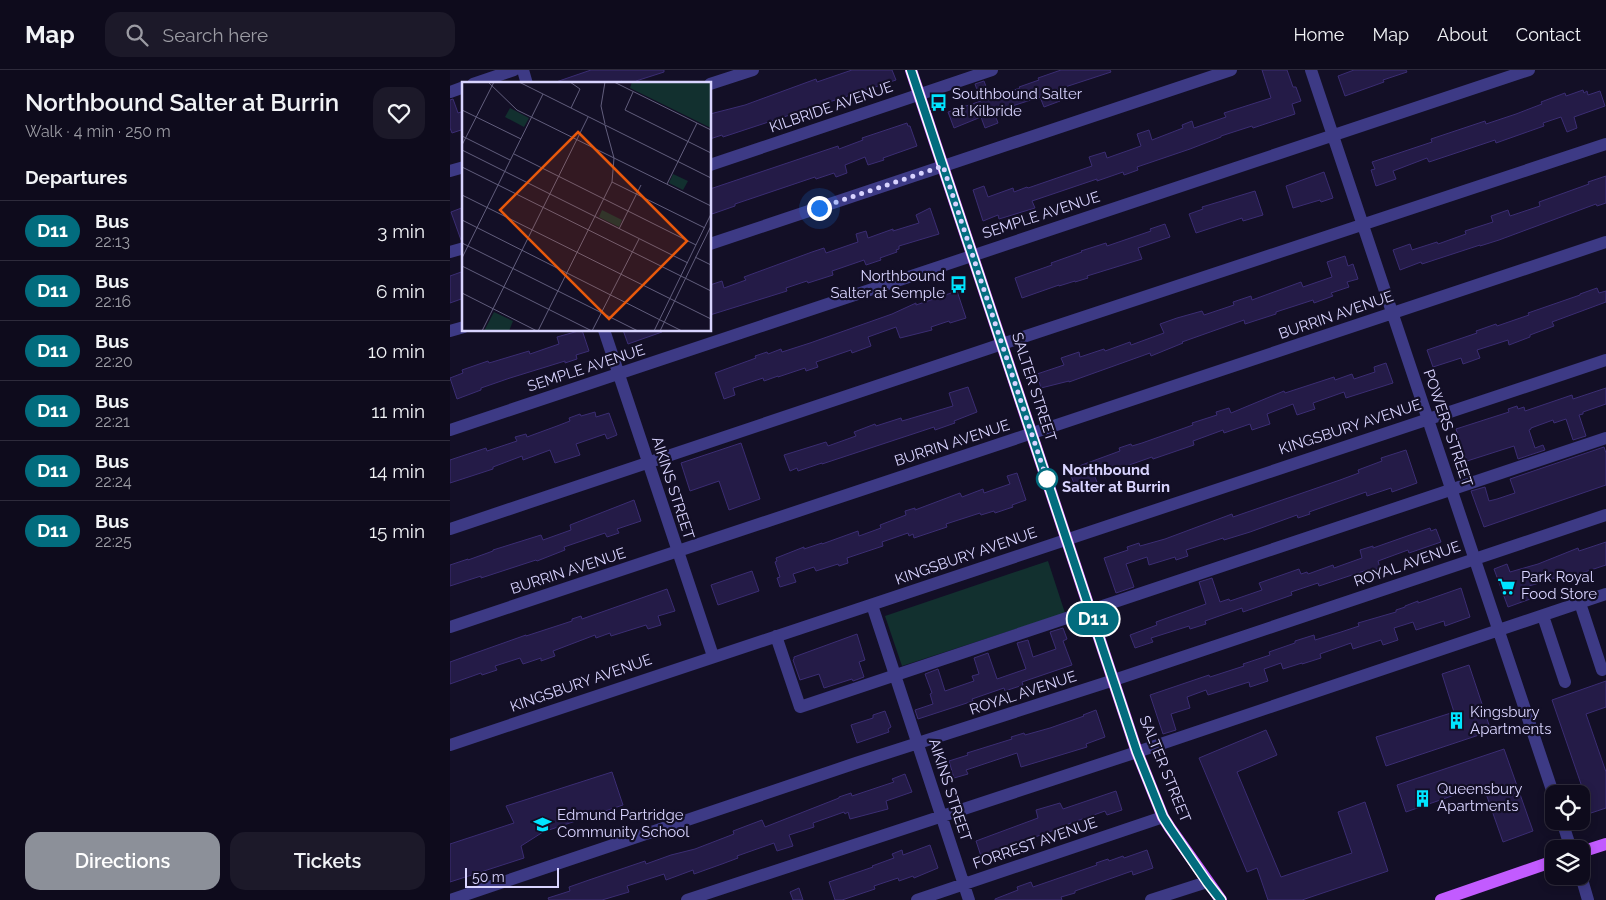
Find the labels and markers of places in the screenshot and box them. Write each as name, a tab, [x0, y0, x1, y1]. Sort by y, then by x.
place label: Southbound Salter at Kilbride	[952, 85, 1083, 120]
bus stop icon: Southbound Salter at Kilbride	[928, 93, 948, 113]
place label: Northbound Salter at Semple	[830, 267, 945, 302]
bus stop icon: Northbound Salter at Semple	[949, 275, 969, 295]
place label: Northbound Salter at Burrin	[1062, 461, 1170, 496]
marker: Northbound Salter at Burrin	[1036, 468, 1058, 490]
place label: Park Royal Food Store	[1521, 568, 1597, 603]
supermarket icon: Park Royal Food Store	[1497, 576, 1517, 596]
place label: Kingsbury Apartments	[1470, 703, 1551, 738]
building icon: Kingsbury Apartments	[1446, 711, 1466, 731]
place label: Queensbury Apartments	[1437, 780, 1522, 815]
building icon: Queensbury Apartments	[1413, 788, 1433, 808]
place label: Edmund Partridge Community School	[557, 806, 690, 841]
school or university icon: Edmund Partridge Community School	[533, 814, 553, 834]

